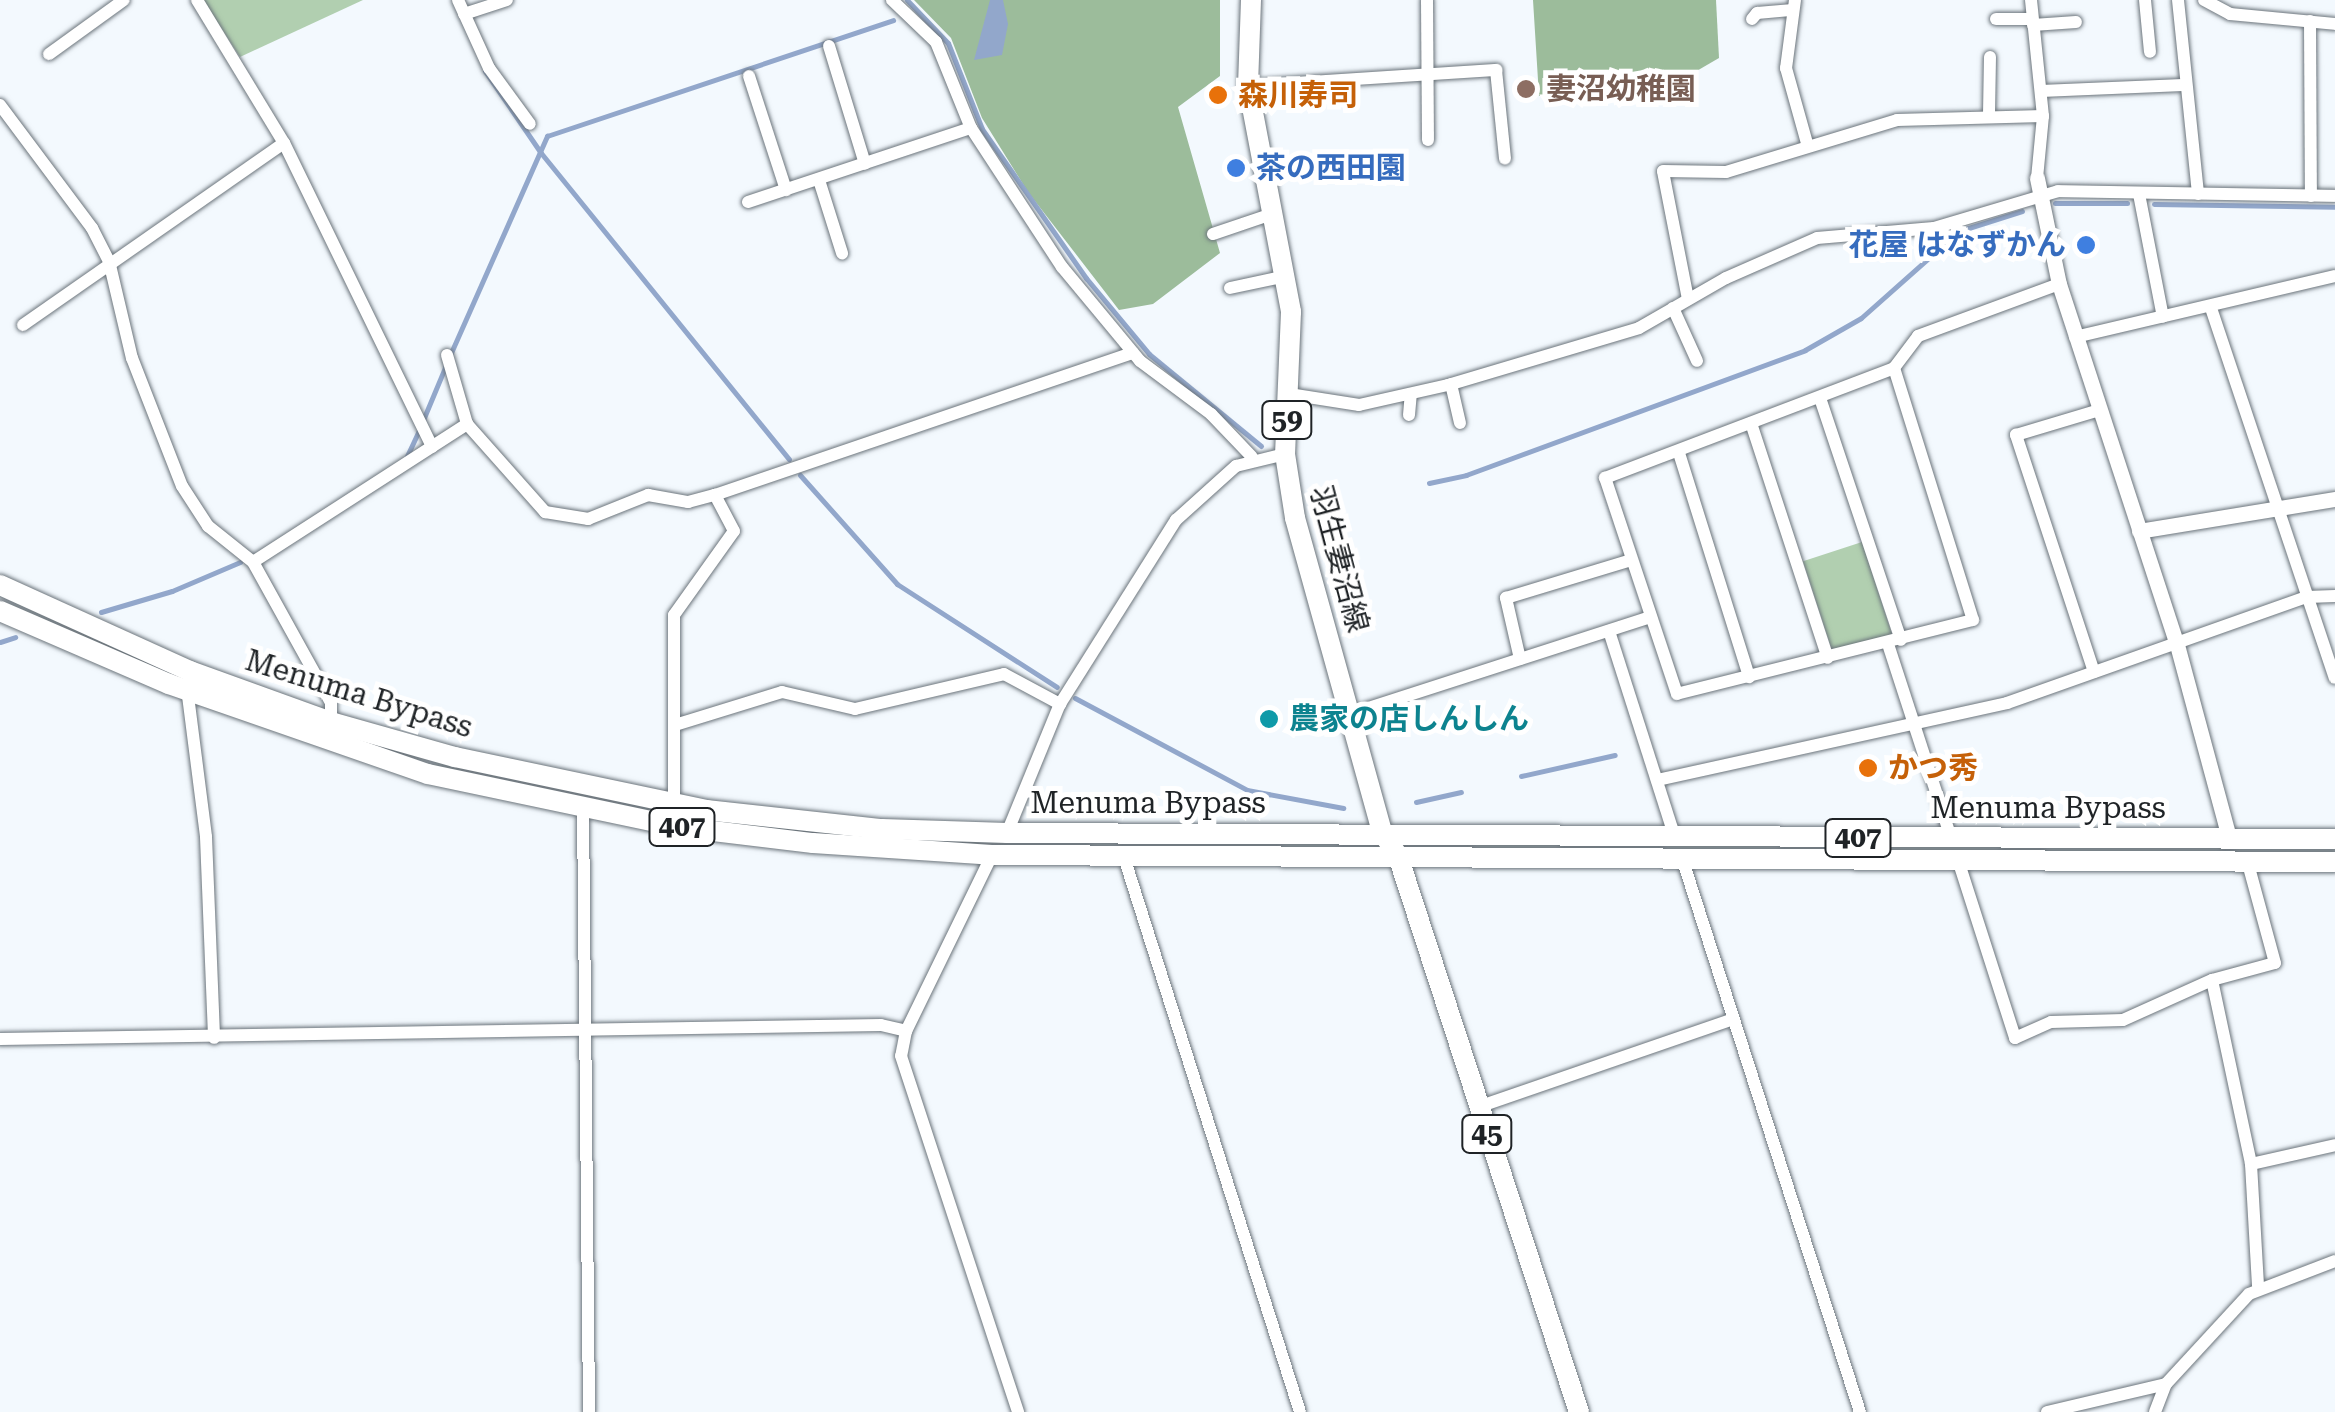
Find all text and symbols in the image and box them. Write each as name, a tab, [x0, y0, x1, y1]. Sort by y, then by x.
place label: 妻沼幼稚園	[1546, 71, 1696, 107]
place label: 森川寿司	[1238, 77, 1358, 113]
marker: 妻沼幼稚園	[1515, 78, 1537, 100]
marker: 森川寿司	[1207, 84, 1229, 106]
place label: 茶の西田園	[1256, 150, 1406, 186]
marker: 茶の西田園	[1225, 157, 1247, 179]
place label: 花屋 はなずかん	[1848, 227, 2066, 263]
marker: 花屋 はなずかん	[2075, 234, 2097, 256]
road number: 59	[1260, 397, 1314, 443]
street label: 羽生妻沼線	[1302, 482, 1376, 636]
street label: Menuma Bypass	[241, 642, 477, 746]
place label: 農家の店しんしん	[1289, 701, 1529, 737]
marker: 農家の店しんしん	[1258, 708, 1280, 730]
place label: かつ秀	[1888, 750, 1978, 786]
marker: かつ秀	[1857, 757, 1879, 779]
street label: Menuma Bypass	[1030, 785, 1266, 821]
street label: Menuma Bypass	[1930, 790, 2166, 826]
road number: 407	[647, 804, 717, 850]
road number: 407	[1823, 815, 1893, 861]
road number: 45	[1460, 1111, 1514, 1157]

